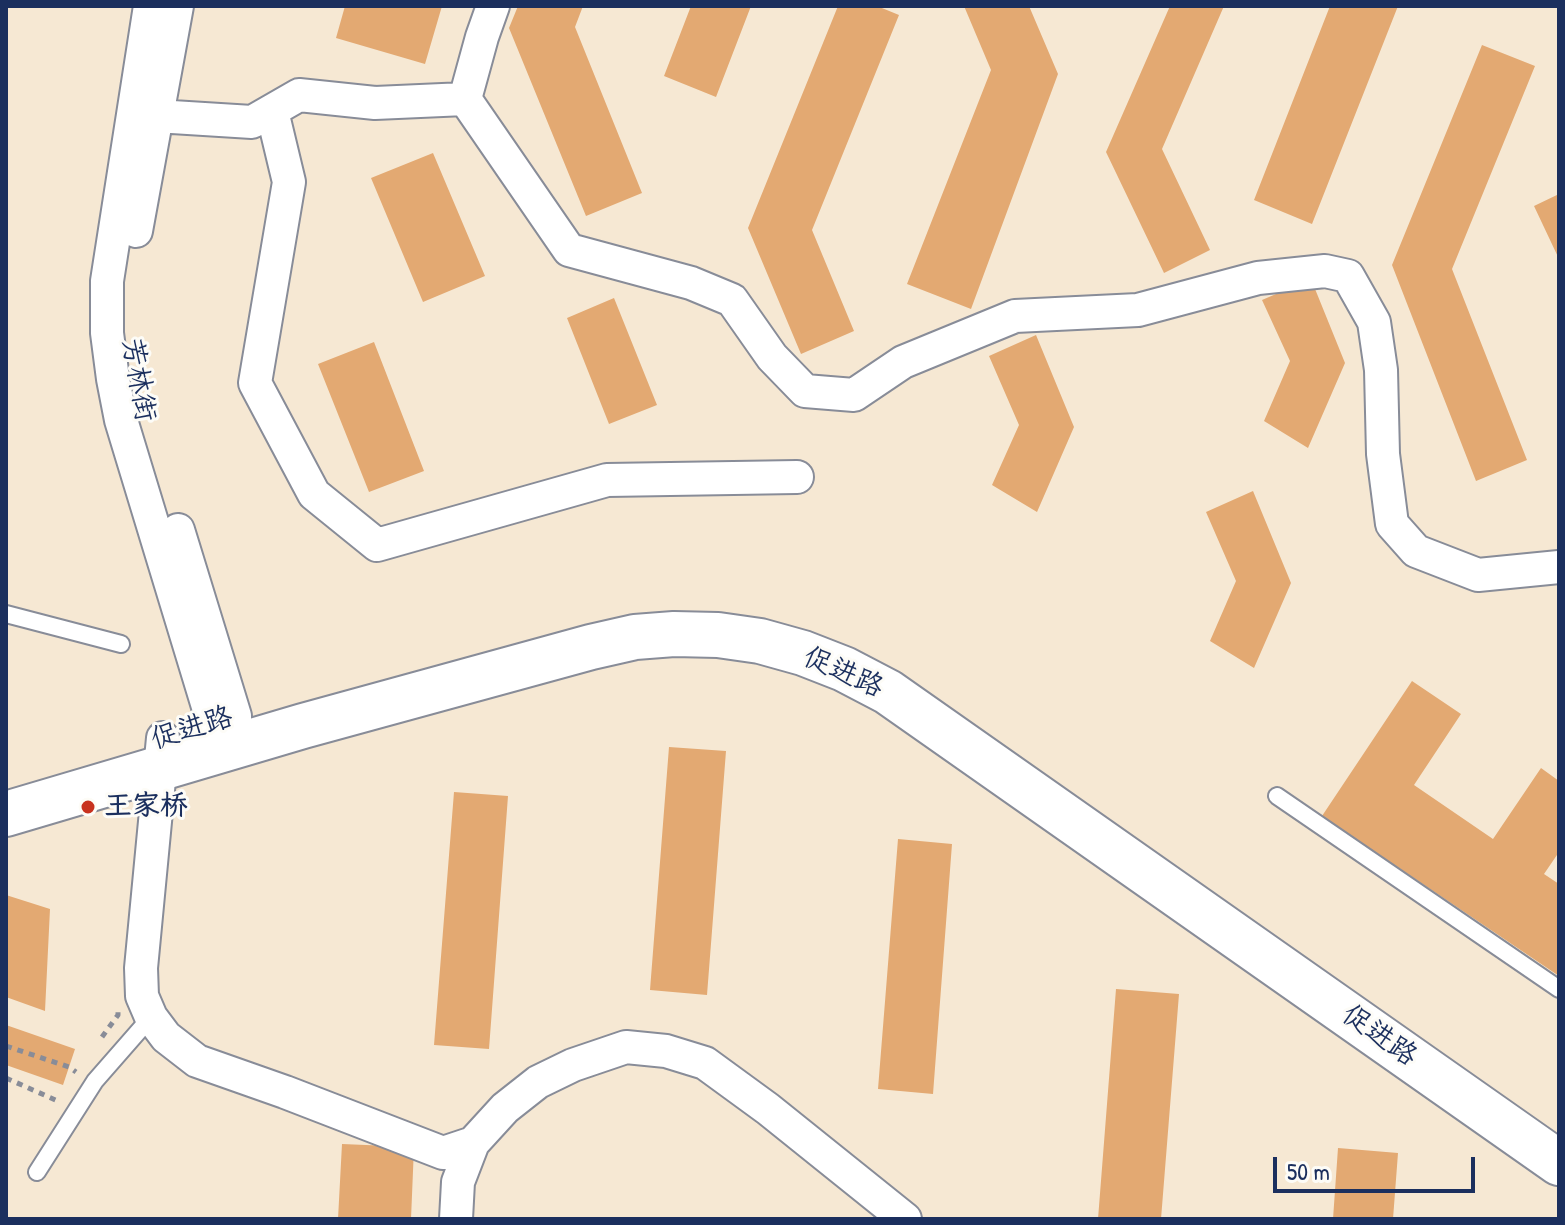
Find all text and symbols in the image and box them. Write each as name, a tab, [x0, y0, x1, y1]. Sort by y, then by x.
street label: 芳林街	[114, 336, 162, 424]
street label: 促进路	[798, 641, 888, 705]
street label: 促进路	[147, 701, 237, 757]
place label: 王家桥	[104, 790, 188, 824]
marker: 王家桥	[79, 798, 97, 816]
street label: 促进路	[1335, 998, 1423, 1074]
scale bar	[1277, 1141, 1479, 1191]
text: 50 m	[1287, 1155, 1330, 1187]

